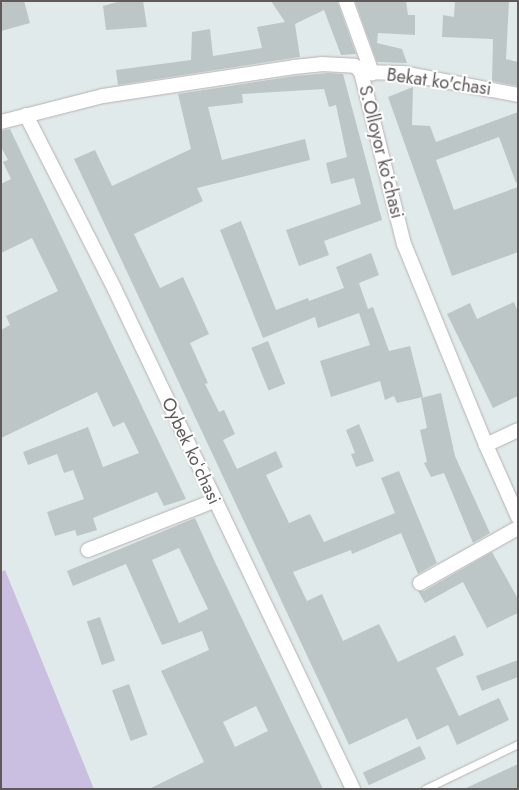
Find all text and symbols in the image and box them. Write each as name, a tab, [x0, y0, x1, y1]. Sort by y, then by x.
street label: Bekat ko'chasi	[385, 64, 493, 100]
street label: S.Olloyor koʻchasi	[354, 83, 408, 221]
street label: Oybek koʻchasi	[157, 394, 225, 508]

